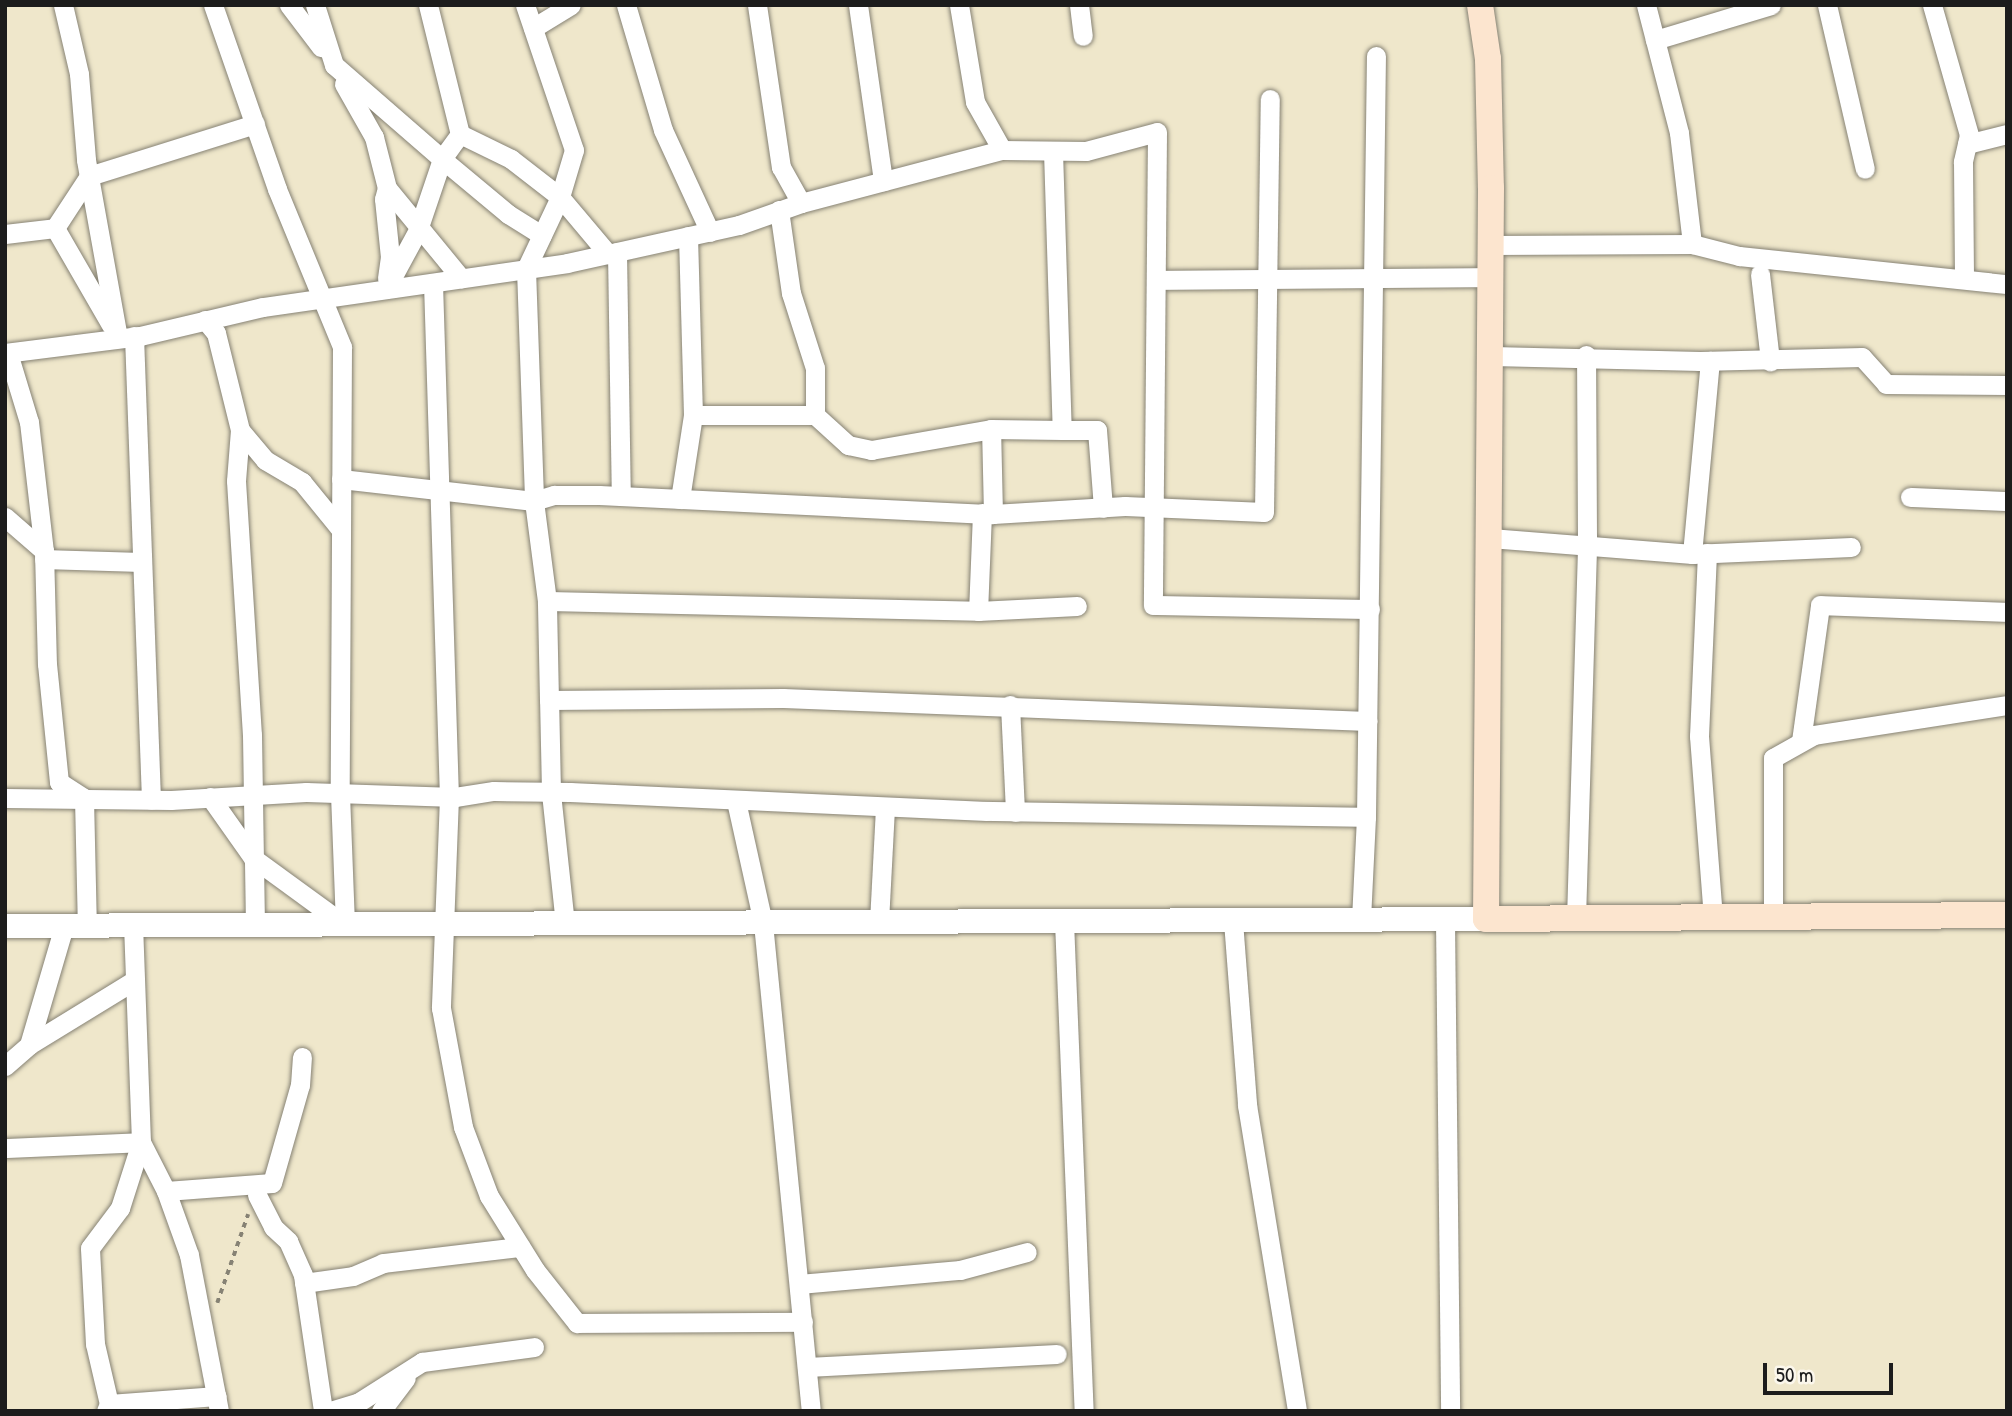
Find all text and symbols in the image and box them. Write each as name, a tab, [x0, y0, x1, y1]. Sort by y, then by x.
scale bar	[1767, 1350, 1896, 1394]
text: 50 m	[1776, 1360, 1813, 1389]

